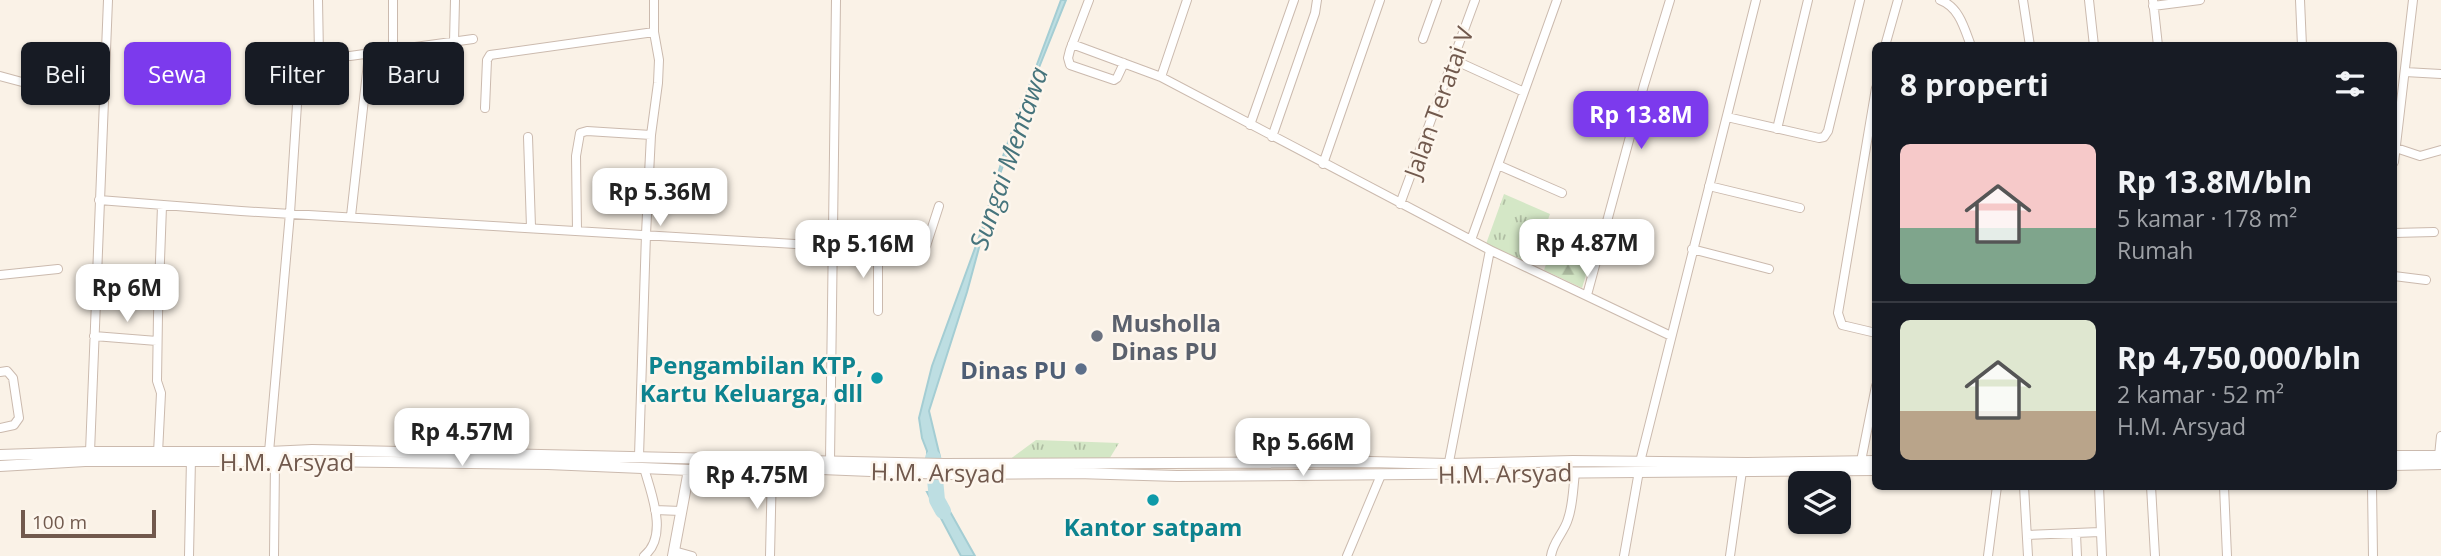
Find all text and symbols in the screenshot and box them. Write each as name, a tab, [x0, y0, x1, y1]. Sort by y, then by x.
street label: Jalan Teratai V	[1395, 21, 1481, 184]
chip: Beli	[21, 42, 110, 105]
chip: Sewa	[124, 42, 231, 105]
chip: Filter	[245, 42, 349, 105]
chip: Baru	[363, 42, 464, 105]
water label: Sungai Mentawa	[960, 62, 1056, 254]
text: 8 properti	[1900, 64, 2049, 105]
icon: filters	[2331, 65, 2369, 103]
pin: Rp 13.8M	[1569, 92, 1713, 151]
text: Rp 13.8M	[1589, 98, 1693, 130]
text: Rp 13.8M/bln	[2117, 161, 2312, 202]
pin: Rp 5.36M	[588, 168, 732, 228]
icon: home	[1956, 172, 2040, 256]
text: Rp 5.36M	[608, 175, 712, 207]
text: 5 kamar · 178 m²	[2117, 202, 2297, 234]
pin: Rp 4.87M	[1515, 219, 1659, 279]
pin: Rp 5.16M	[791, 220, 935, 280]
text: Rp 4.87M	[1535, 226, 1639, 258]
text: Rp 5.16M	[811, 227, 915, 259]
text: Rumah	[2117, 234, 2193, 266]
pin: Rp 6M	[78, 264, 176, 324]
text: Rp 6M	[92, 271, 162, 303]
place label: Musholla Dinas PU	[1111, 306, 1221, 367]
marker: Musholla Dinas PU	[1089, 328, 1105, 344]
text: Rp 4,750,000/bln	[2117, 337, 2361, 378]
place label: Pengambilan KTP, Kartu Keluarga, dll	[640, 348, 863, 409]
icon: home	[1956, 348, 2040, 432]
place label: Dinas PU	[960, 353, 1067, 386]
marker: Dinas PU	[1073, 361, 1089, 377]
marker: Pengambilan KTP, Kartu Keluarga, dll	[869, 370, 885, 386]
text: 2 kamar · 52 m²	[2117, 378, 2284, 410]
pin: Rp 4.57M	[390, 408, 534, 468]
text: H.M. Arsyad	[2117, 410, 2246, 442]
text: Rp 4.57M	[410, 415, 514, 447]
pin: Rp 5.66M	[1231, 419, 1375, 478]
text: Rp 5.66M	[1251, 425, 1355, 457]
street label: H.M. Arsyad	[220, 445, 354, 478]
pin: Rp 4.75M	[685, 452, 829, 511]
street label: H.M. Arsyad	[870, 454, 1006, 490]
street label: H.M. Arsyad	[1437, 455, 1573, 491]
text: Rp 4.75M	[705, 458, 809, 490]
map controls	[1788, 471, 1851, 534]
button: layers	[1788, 471, 1851, 534]
marker: Kantor satpam	[1145, 492, 1161, 508]
scale bar	[21, 507, 156, 539]
text: 100 m	[32, 509, 87, 535]
place label: Kantor satpam	[1064, 510, 1242, 543]

